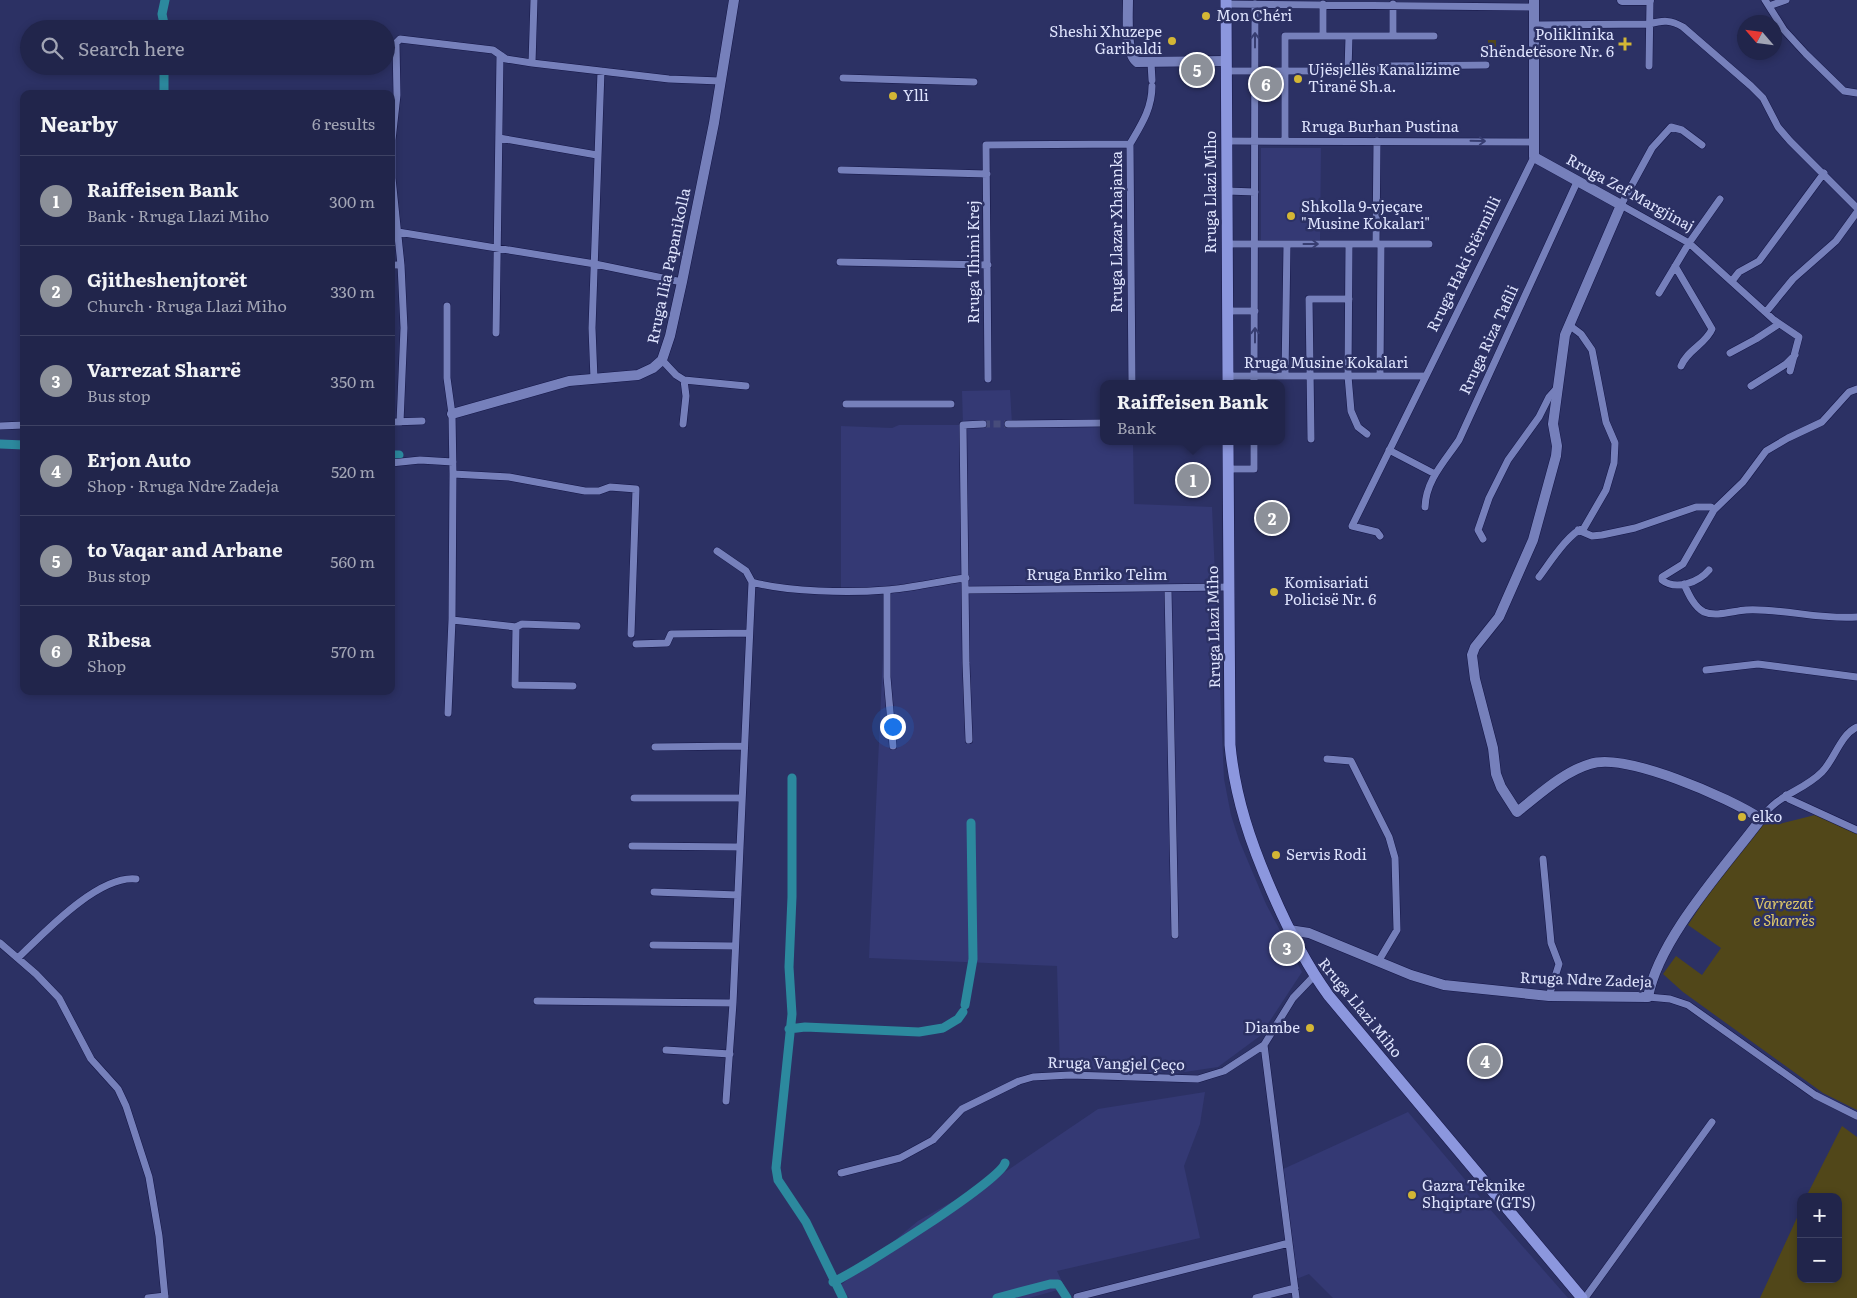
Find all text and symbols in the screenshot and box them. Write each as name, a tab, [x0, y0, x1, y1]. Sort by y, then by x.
place label: Mon Chéri	[1216, 3, 1292, 26]
marker: Mon Chéri	[1200, 10, 1212, 22]
north arrow	[1737, 15, 1782, 60]
place label: Sheshi Xhuzepe Garibaldi	[1049, 19, 1162, 59]
search box	[20, 20, 395, 75]
place label: Poliklinika Shëndetësore Nr. 6	[1480, 22, 1615, 62]
one-way arrow	[1250, 32, 1260, 48]
icon: search	[38, 34, 66, 62]
text: Search here	[78, 34, 185, 62]
marker: Sheshi Xhuzepe Garibaldi	[1166, 35, 1178, 47]
marker: Poliklinika Shëndetësore Nr. 6	[1618, 37, 1632, 51]
pin: 5	[1181, 51, 1213, 89]
place label: Ujësjellës Kanalizime Tiranë Sh.a.	[1308, 57, 1460, 97]
pin: 6	[1250, 65, 1282, 103]
marker: Ujësjellës Kanalizime Tiranë Sh.a.	[1292, 73, 1304, 85]
place label: Ylli	[903, 83, 929, 106]
marker: Ylli	[887, 90, 899, 102]
text: Nearby	[40, 107, 118, 138]
text: 6 results	[312, 111, 375, 135]
street label: Rruga Burhan Pustina	[1301, 114, 1460, 137]
street label: Rruga Llazi Miho	[1198, 130, 1221, 253]
one-way arrow	[1470, 136, 1486, 146]
street label: Rruga Zef Margjinaj	[1562, 147, 1699, 236]
street label: Rruga Llazar Xhajanka	[1104, 150, 1127, 313]
text: Raiffeisen Bank	[87, 175, 239, 203]
street label: Rruga Ilia Papanikolla	[640, 185, 695, 346]
text: 1	[53, 189, 59, 213]
text: 300 m	[329, 189, 375, 213]
street label: Rruga Haki Stërmilli	[1420, 192, 1506, 335]
place label: Shkolla 9-vjeçare "Musine Kokalari"	[1301, 194, 1430, 234]
street label: Rruga Thimi Krej	[961, 200, 984, 324]
text: Bank · Rruga Llazi Miho	[87, 203, 269, 227]
marker: Shkolla 9-vjeçare "Musine Kokalari"	[1285, 210, 1297, 222]
one-way arrow	[1302, 239, 1318, 249]
text: Gjitheshenjtorët	[87, 265, 247, 293]
text: 2	[52, 279, 60, 303]
text: 330 m	[330, 279, 375, 303]
street label: Rruga Riza Tafili	[1452, 281, 1523, 398]
text: Church · Rruga Llazi Miho	[87, 293, 287, 317]
one-way arrow	[1250, 327, 1260, 344]
street label: Rruga Musine Kokalari	[1244, 350, 1408, 373]
text: Varrezat Sharrë	[87, 355, 241, 383]
text: 3	[52, 369, 60, 393]
text: 350 m	[330, 369, 375, 393]
popup	[1100, 380, 1285, 445]
text: Bus stop	[87, 383, 151, 407]
text: Raiffeisen Bank	[1117, 387, 1268, 415]
text: Bank	[1117, 415, 1156, 439]
text: Erjon Auto	[87, 445, 191, 473]
text: 4	[51, 459, 61, 483]
text: 520 m	[331, 459, 375, 483]
pin: 1	[1177, 461, 1209, 499]
text: Shop · Rruga Ndre Zadeja	[87, 473, 279, 497]
pin: 2	[1256, 499, 1288, 537]
text: to Vaqar and Arbane	[87, 535, 283, 563]
text: 5	[52, 549, 60, 573]
text: 560 m	[330, 549, 375, 573]
street label: Rruga Enriko Telim	[1027, 562, 1168, 585]
text: Bus stop	[87, 563, 151, 587]
street label: Rruga Llazi Miho	[1200, 565, 1225, 689]
place label: Komisariati Policisë Nr. 6	[1284, 570, 1376, 610]
marker: Komisariati Policisë Nr. 6	[1268, 586, 1280, 598]
text: Ribesa	[87, 625, 151, 653]
text: 6	[51, 639, 61, 663]
text: 570 m	[331, 639, 375, 663]
text: Shop	[87, 653, 126, 677]
your location	[880, 714, 906, 740]
place label: elko	[1752, 804, 1783, 827]
marker: elko	[1736, 811, 1748, 823]
place label: Servis Rodi	[1286, 842, 1367, 865]
marker: Servis Rodi	[1270, 849, 1282, 861]
park label: Varrezat e Sharrës	[1753, 891, 1815, 931]
pin: 3	[1271, 929, 1303, 967]
street label: Rruga Llazi Miho	[1314, 952, 1409, 1062]
street label: Rruga Ndre Zadeja	[1519, 965, 1654, 992]
place label: Diambe	[1245, 1015, 1300, 1038]
marker: Diambe	[1304, 1022, 1316, 1034]
pin: 4	[1469, 1042, 1501, 1080]
street label: Rruga Vangjel Çeço	[1047, 1050, 1185, 1075]
place label: Gazra Teknike Shqiptare (GTS)	[1422, 1173, 1536, 1213]
marker: Gazra Teknike Shqiptare (GTS)	[1406, 1189, 1418, 1201]
map controls	[1797, 1193, 1842, 1283]
button: +	[1797, 1193, 1842, 1238]
button: −	[1797, 1238, 1842, 1283]

